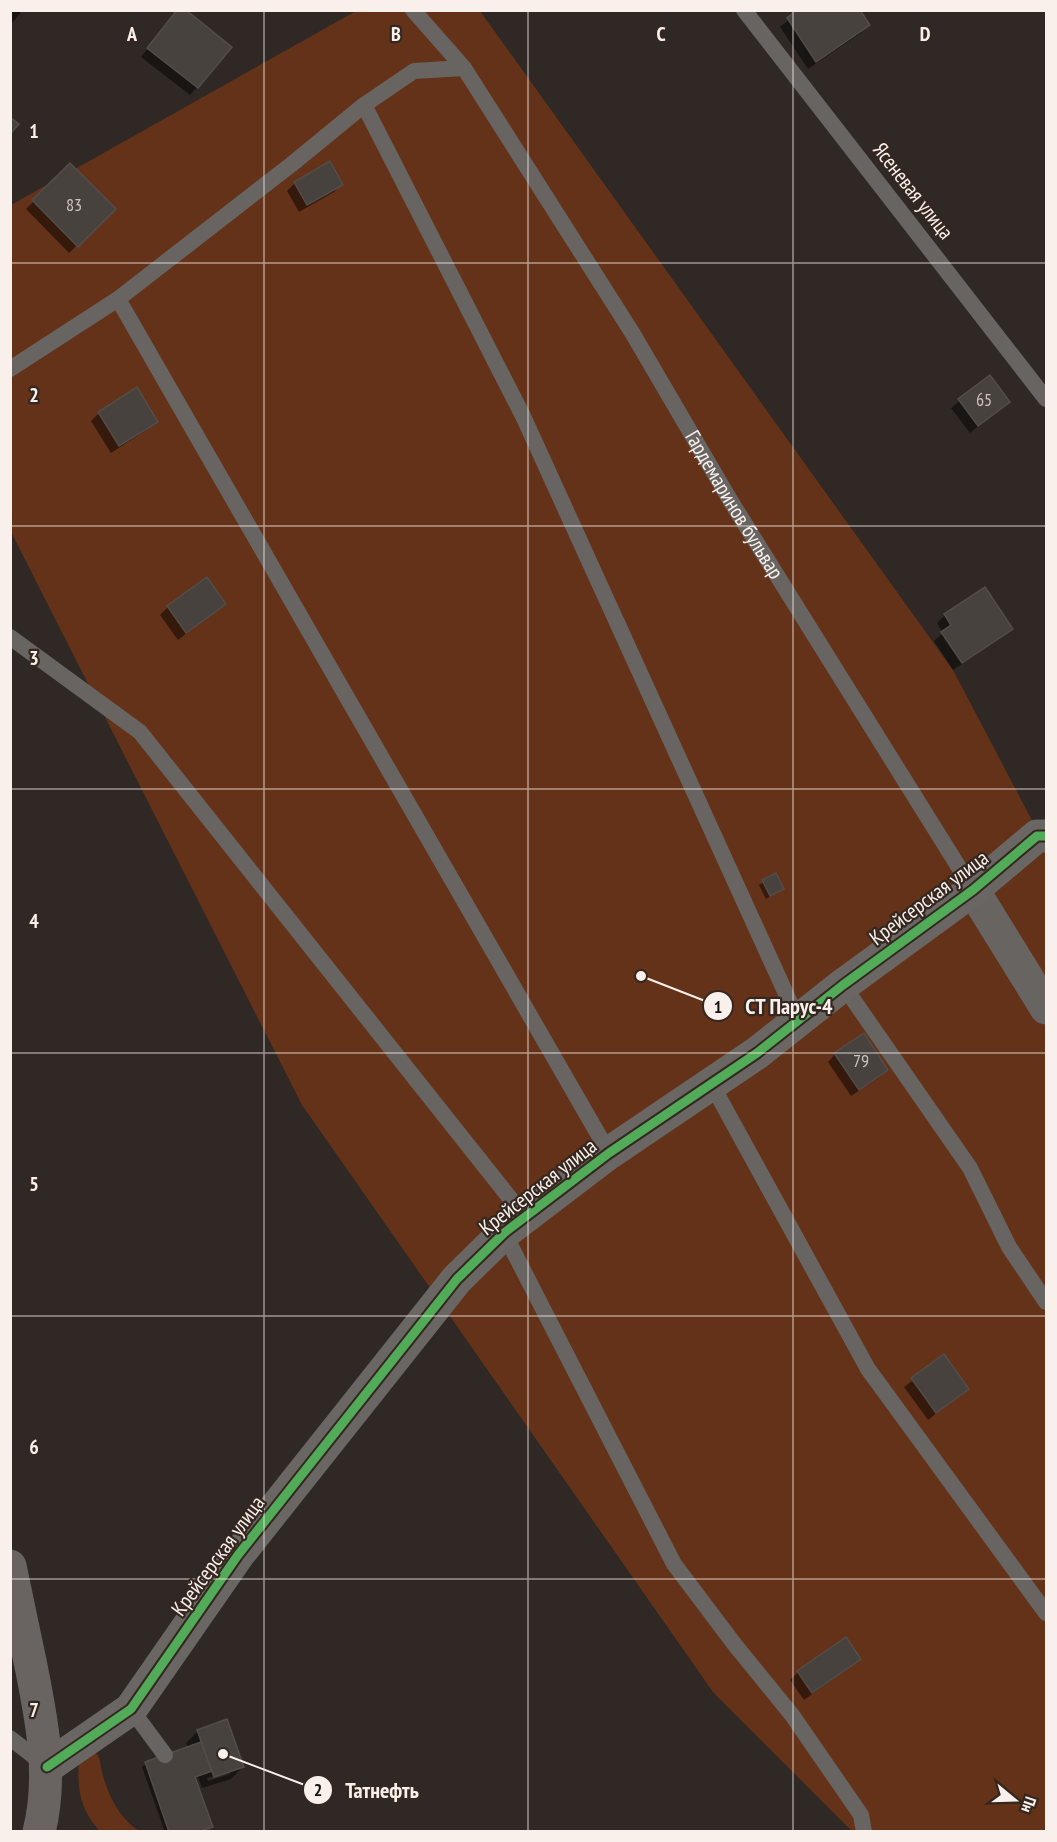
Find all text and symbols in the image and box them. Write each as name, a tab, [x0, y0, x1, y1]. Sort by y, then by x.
text: A	[126, 21, 138, 47]
text: B	[391, 21, 401, 47]
text: C	[656, 21, 666, 47]
text: D	[920, 21, 931, 47]
text: 1	[29, 118, 39, 144]
street label: Ясеневая улица	[867, 137, 960, 245]
house number: 83	[66, 193, 82, 216]
text: 2	[29, 382, 39, 408]
house number: 65	[976, 388, 992, 411]
street label: Гардемаринов бульвар	[679, 425, 790, 584]
text: 3	[29, 645, 39, 671]
street label: Крейсерская улица	[864, 844, 993, 951]
text: 4	[29, 908, 39, 934]
callout: СТ Парус-4	[703, 986, 845, 1026]
text: СТ Парус-4	[745, 992, 833, 1020]
text: 1	[714, 995, 722, 1018]
house number: 79	[853, 1049, 869, 1072]
street label: Крейсерская улица	[473, 1132, 602, 1241]
text: 5	[29, 1171, 39, 1197]
text: 6	[29, 1434, 39, 1460]
street label: Крейсерская улица	[165, 1490, 270, 1621]
text: 7	[29, 1697, 39, 1723]
callout: Татнефть	[303, 1770, 431, 1810]
north arrow	[985, 1770, 1045, 1830]
text: Татнефть	[345, 1776, 419, 1804]
text: 2	[314, 1778, 322, 1801]
text: Пн	[1017, 1794, 1041, 1815]

